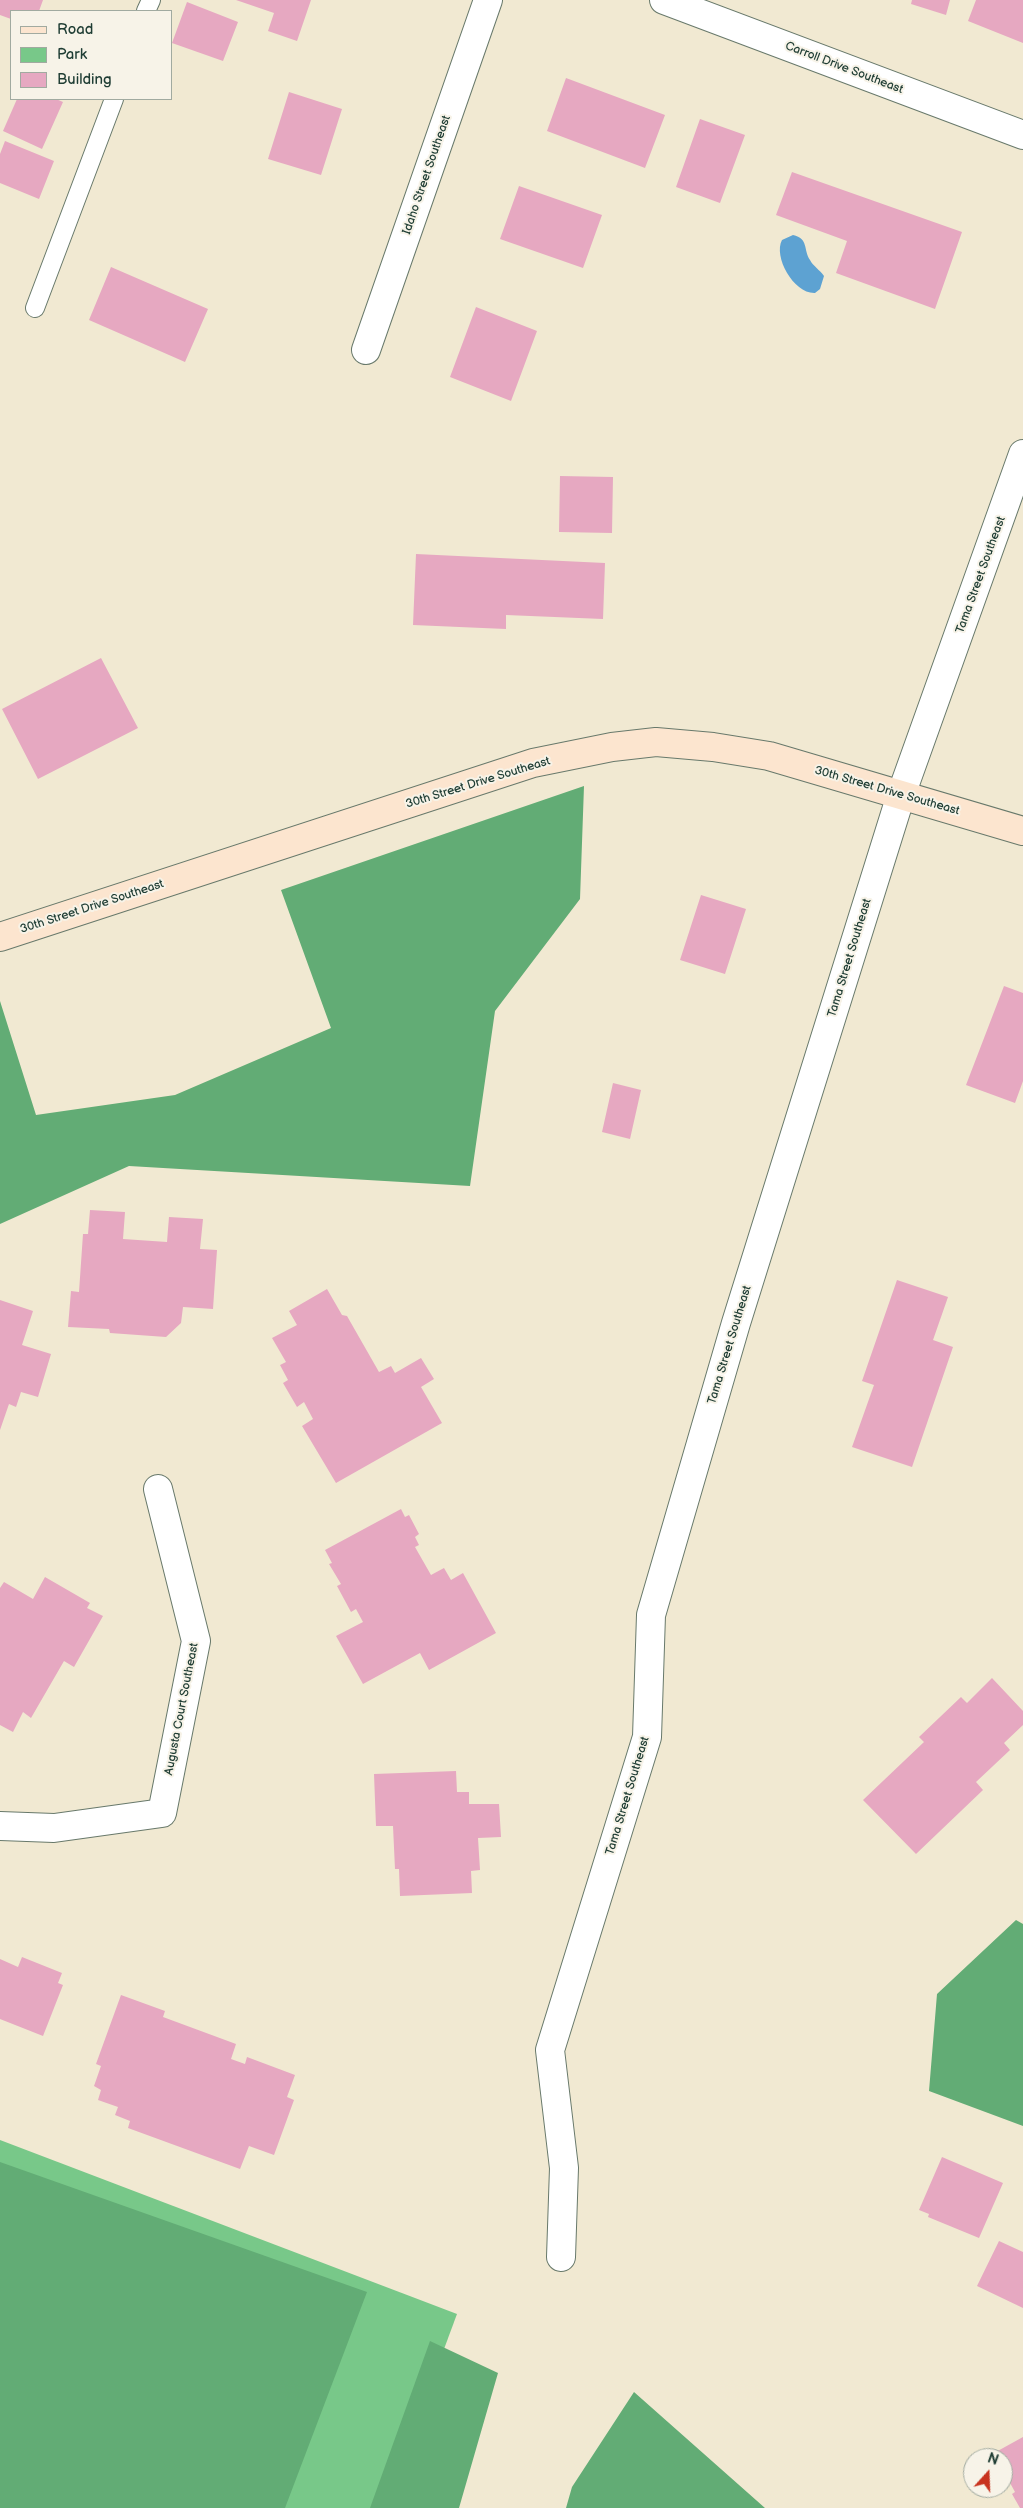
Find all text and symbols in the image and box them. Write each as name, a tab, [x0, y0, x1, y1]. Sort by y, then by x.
legend	[10, 10, 172, 100]
text: Road	[57, 20, 93, 39]
street label: Carroll Drive Southeast	[783, 39, 905, 97]
text: Park	[57, 45, 87, 64]
text: Building	[57, 70, 112, 89]
street label: Idaho Street Southeast	[400, 114, 454, 236]
street label: Tama Street Southeast	[953, 515, 1009, 635]
street label: 30th Street Drive Southeast	[404, 754, 552, 812]
street label: 30th Street Drive Southeast	[813, 763, 961, 819]
street label: 30th Street Drive Southeast	[18, 877, 166, 937]
street label: Tama Street Southeast	[825, 897, 875, 1019]
street label: Tama Street Southeast	[705, 1284, 755, 1406]
street label: Augusta Court Southeast	[162, 1642, 202, 1776]
street label: Tama Street Southeast	[603, 1735, 653, 1857]
north arrow	[963, 2448, 1013, 2498]
text: N	[985, 2450, 1001, 2469]

